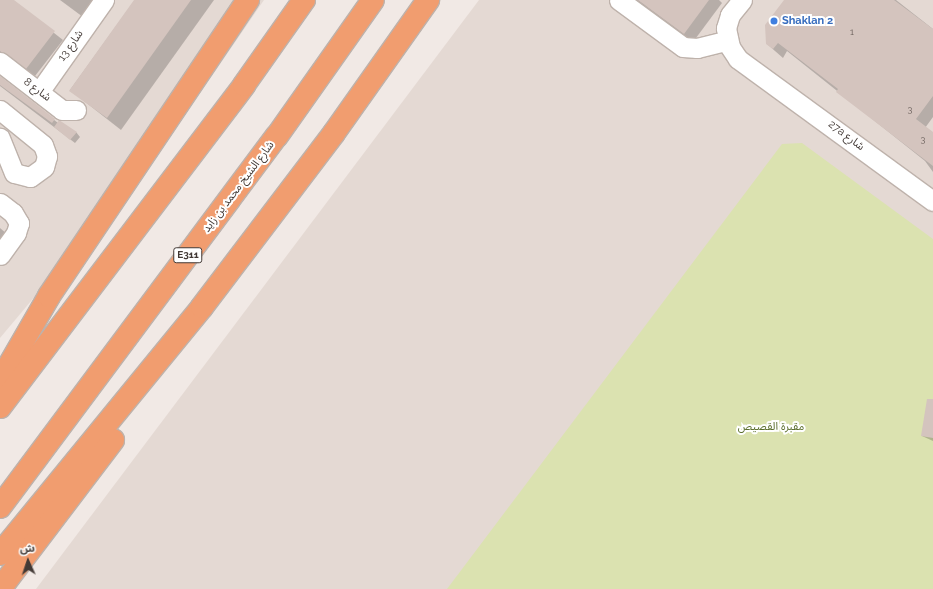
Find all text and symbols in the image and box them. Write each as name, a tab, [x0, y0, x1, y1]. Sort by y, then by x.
place label: Shaklan 2	[782, 14, 833, 28]
marker: Shaklan 2	[769, 16, 779, 26]
house number: 1	[850, 27, 854, 37]
street label: شارع 13	[56, 28, 86, 64]
street label: شارع 8	[21, 75, 53, 105]
house number: 3	[908, 104, 912, 114]
street label: 27a شارع	[825, 118, 867, 154]
house number: 3	[921, 134, 925, 144]
street label: شارع الشيخ محمد بن زايد	[201, 139, 277, 235]
road number: E311	[173, 247, 203, 263]
park label: مقبرة القصيص	[738, 420, 804, 434]
north arrow	[8, 541, 48, 581]
text: ش	[19, 542, 35, 555]

